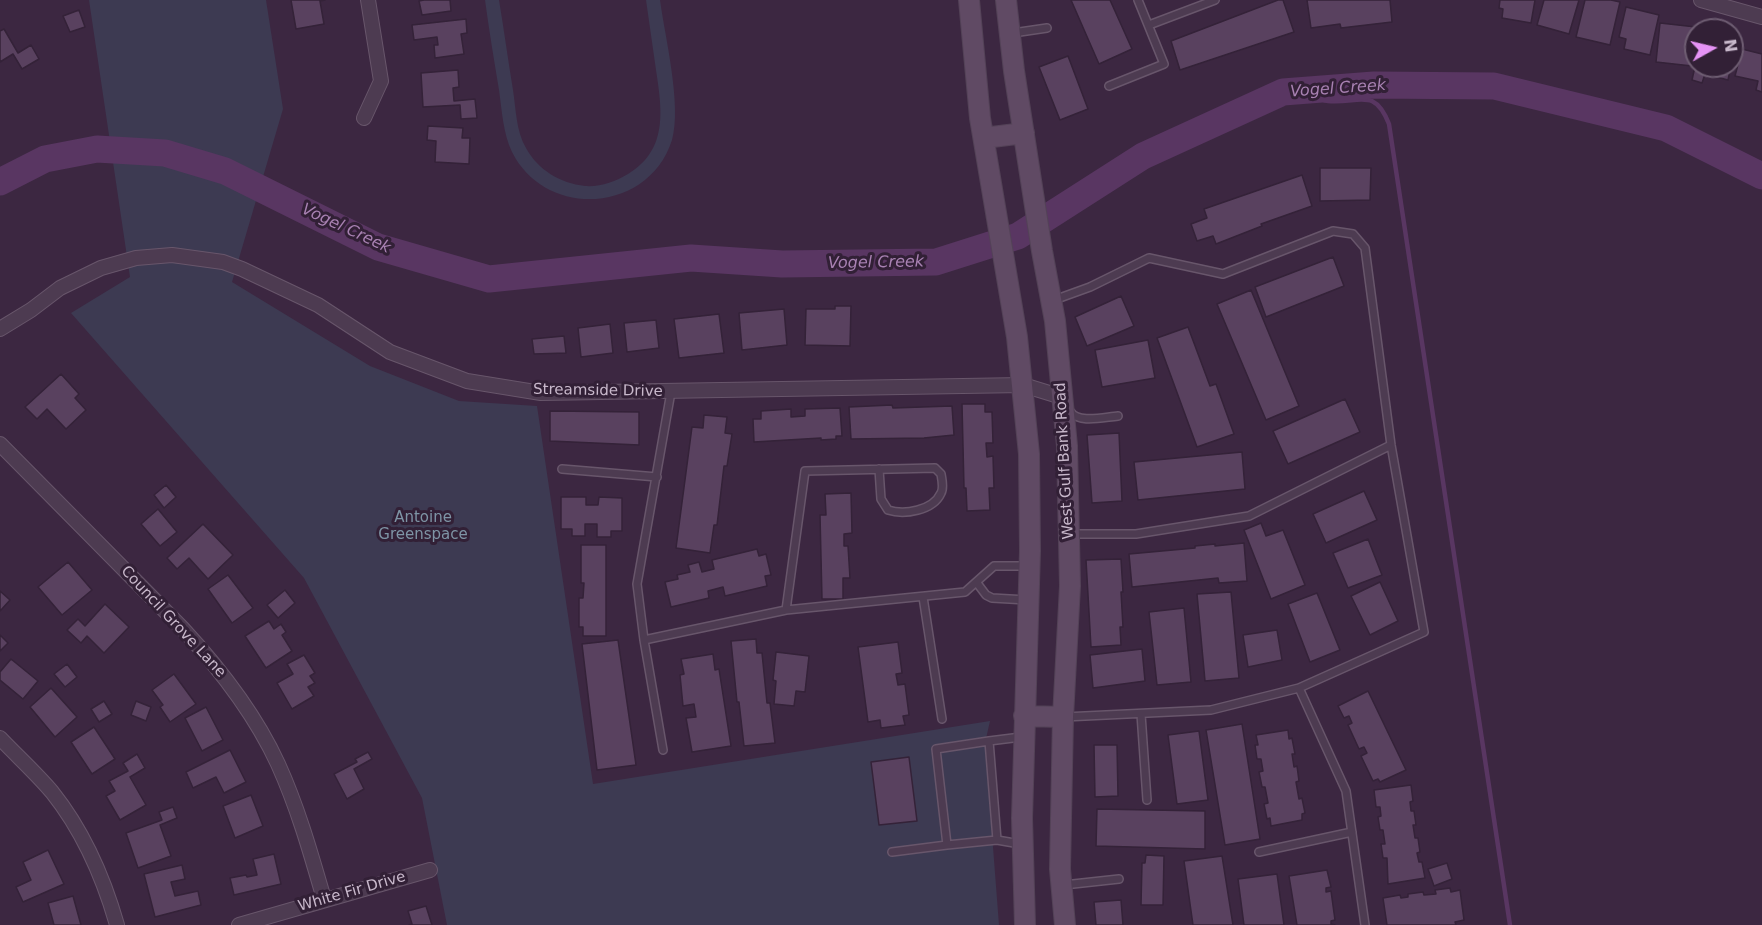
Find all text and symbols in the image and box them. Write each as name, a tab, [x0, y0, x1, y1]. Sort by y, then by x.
north arrow	[1684, 18, 1744, 78]
text: N	[1720, 38, 1741, 54]
water label: Vogel Creek	[1289, 76, 1387, 102]
water label: Vogel Creek	[298, 200, 394, 258]
water label: Vogel Creek	[828, 253, 924, 273]
street label: Streamside Drive	[533, 381, 663, 401]
street label: West Gulf Bank Road	[1052, 382, 1078, 540]
park label: Antoine Greenspace	[378, 509, 468, 544]
street label: Council Grove Lane	[117, 563, 229, 681]
street label: White Fir Drive	[296, 868, 408, 916]

